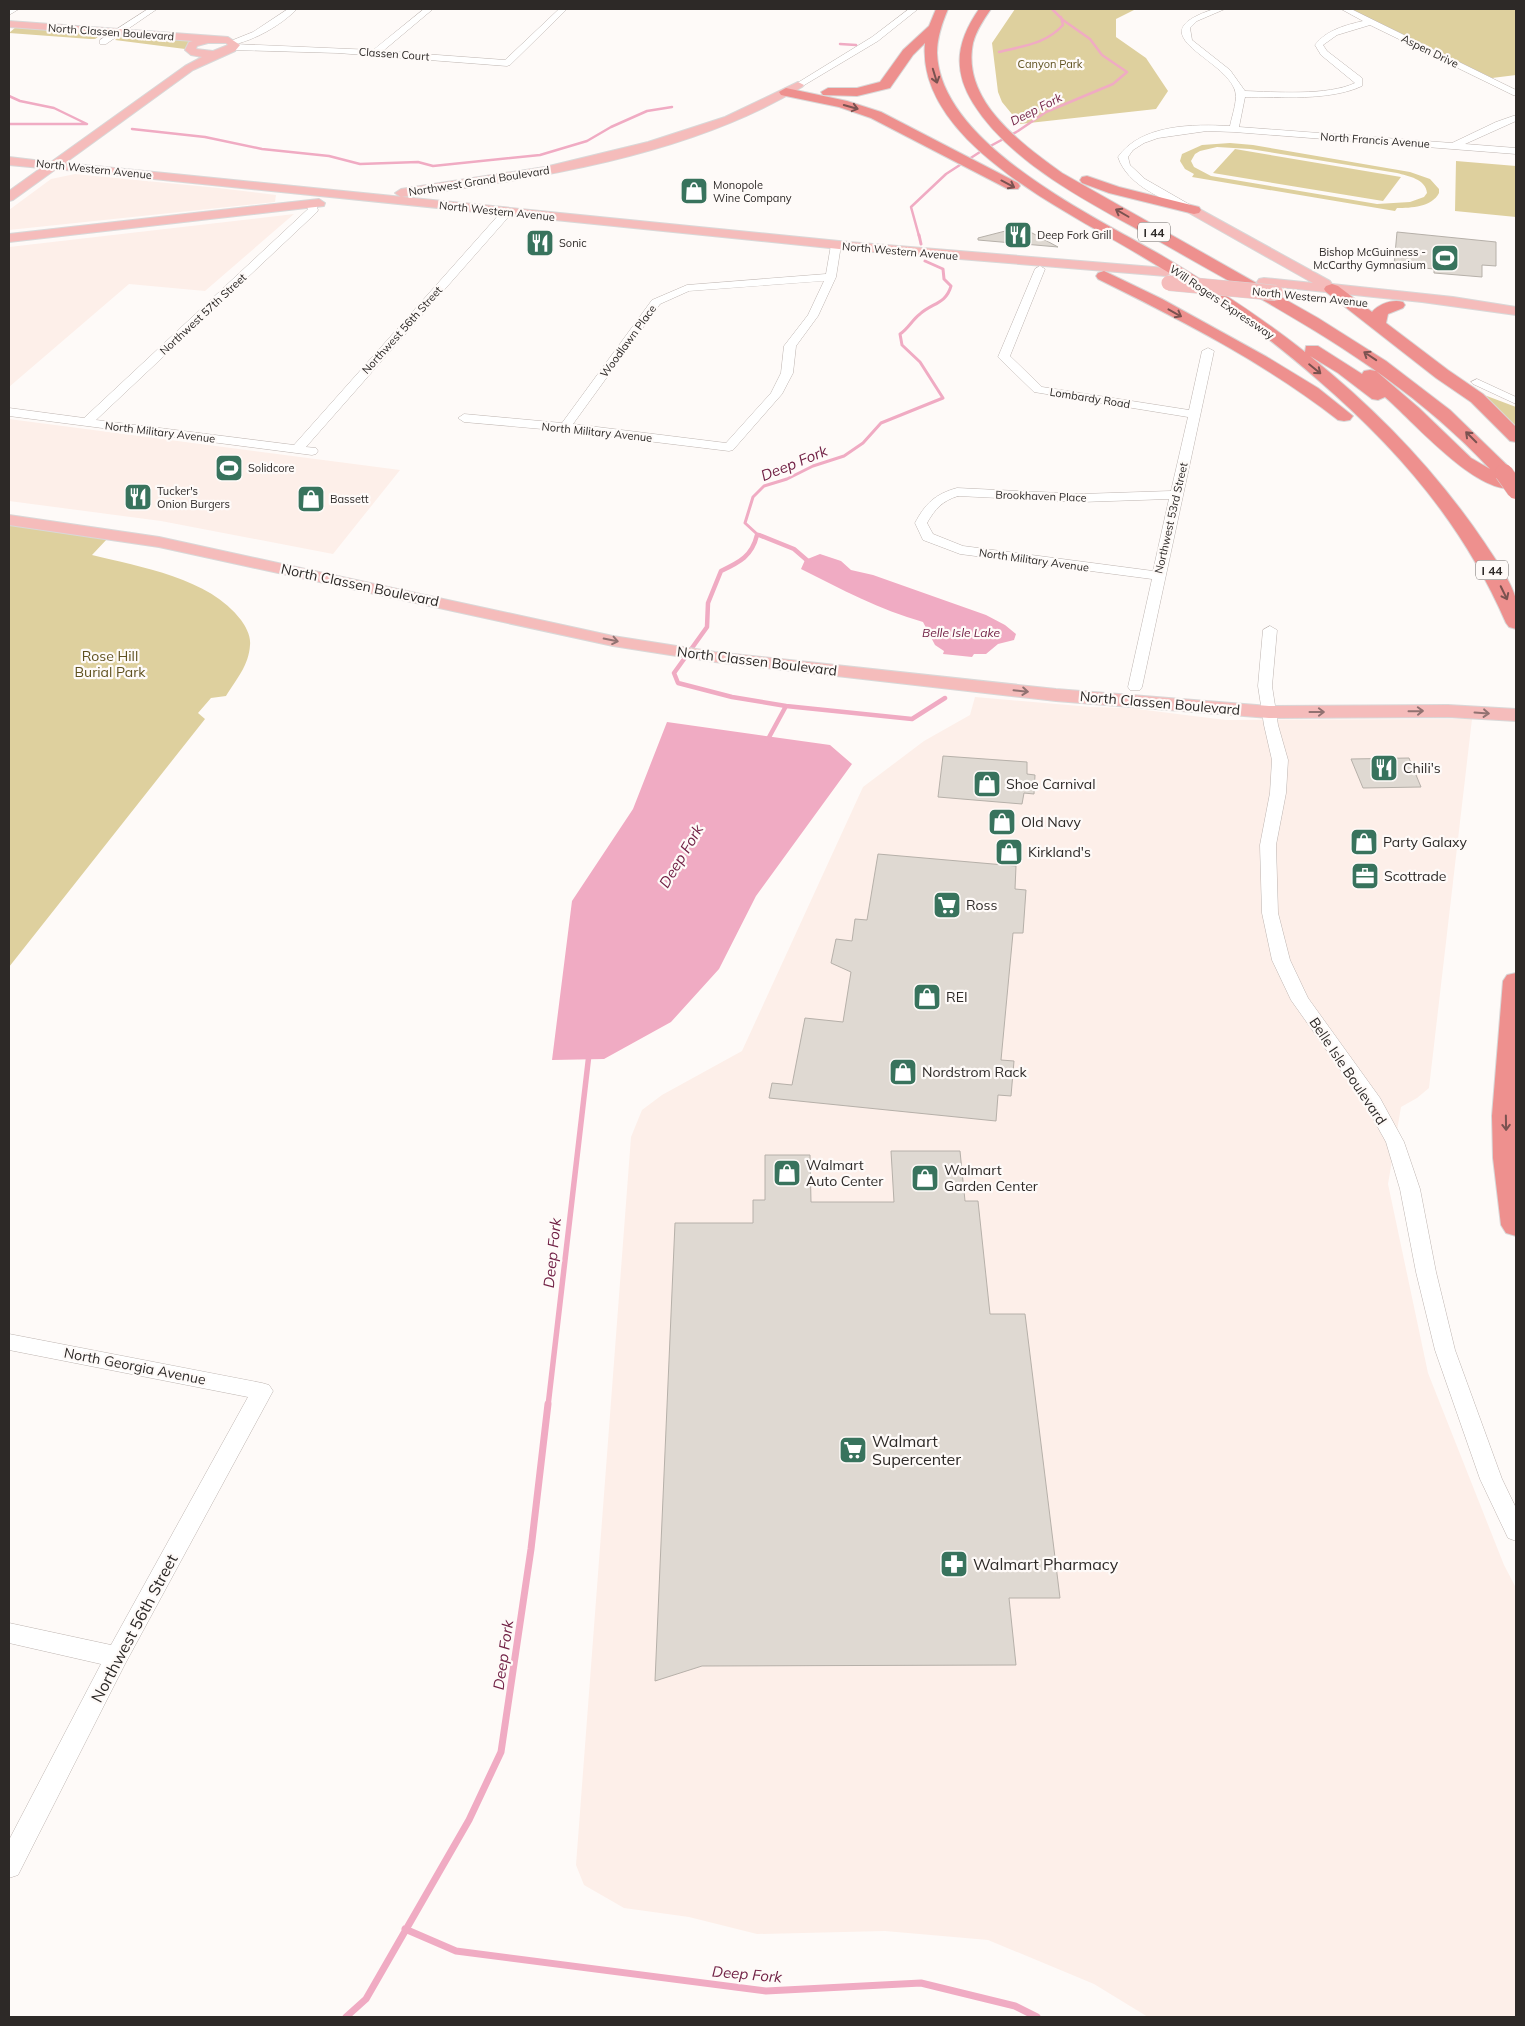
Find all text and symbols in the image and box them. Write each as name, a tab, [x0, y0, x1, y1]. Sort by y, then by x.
street label: North Classen Boulevard	[47, 21, 175, 43]
street label: Aspen Drive	[1399, 31, 1461, 71]
street label: Classen Court	[358, 45, 430, 63]
park label: Canyon Park	[1018, 57, 1083, 71]
one-way arrow	[930, 67, 940, 83]
water label: Deep Fork	[1008, 89, 1065, 128]
one-way arrow	[842, 102, 858, 112]
street label: North Francis Avenue	[1320, 129, 1430, 151]
street label: North Western Avenue	[35, 156, 153, 182]
street label: Northwest Grand Boulevard	[407, 163, 551, 199]
shop icon: Monopole Wine Company	[679, 176, 709, 206]
place label: Monopole Wine Company	[713, 178, 792, 205]
one-way arrow	[1000, 179, 1014, 189]
street label: North Western Avenue	[438, 198, 556, 224]
one-way arrow	[1116, 208, 1130, 218]
restaurant icon: Deep Fork Grill	[1003, 220, 1033, 250]
road number: I 44	[1138, 222, 1170, 242]
restaurant icon: Sonic	[525, 228, 555, 258]
place label: Deep Fork Grill	[1037, 228, 1111, 242]
place label: Sonic	[559, 236, 587, 250]
street label: North Western Avenue	[841, 239, 959, 263]
sports icon: Bishop McGuinness - McCarthy Gymnasium	[1430, 243, 1460, 273]
place label: Bishop McGuinness - McCarthy Gymnasium	[1313, 245, 1426, 272]
street label: Will Rogers Expressway	[1167, 262, 1277, 342]
street label: Northwest 57th Street	[157, 270, 249, 358]
street label: Northwest 56th Street	[359, 283, 445, 377]
street label: North Western Avenue	[1251, 284, 1369, 310]
street label: Woodlawn Place	[597, 302, 659, 380]
one-way arrow	[1167, 308, 1181, 318]
one-way arrow	[1363, 351, 1377, 362]
one-way arrow	[1308, 363, 1321, 374]
street label: Lombardy Road	[1049, 385, 1131, 411]
street label: North Military Avenue	[104, 418, 216, 446]
street label: North Military Avenue	[541, 419, 653, 445]
one-way arrow	[1465, 430, 1477, 443]
water label: Deep Fork	[758, 441, 831, 485]
sports icon: Solidcore	[214, 453, 244, 483]
place label: Solidcore	[248, 461, 295, 475]
street label: Northwest 53rd Street	[1151, 461, 1191, 575]
restaurant icon: Tucker's Onion Burgers	[123, 482, 153, 512]
place label: Tucker's Onion Burgers	[157, 484, 230, 511]
shop icon: Bassett	[296, 484, 326, 514]
street label: Brookhaven Place	[995, 487, 1087, 505]
place label: Bassett	[330, 492, 369, 506]
street label: North Military Avenue	[978, 545, 1090, 575]
street label: North Classen Boulevard	[279, 559, 441, 611]
road number: I 44	[1476, 560, 1508, 580]
one-way arrow	[1500, 585, 1509, 600]
water label: Belle Isle Lake	[922, 625, 1000, 640]
one-way arrow	[603, 636, 619, 646]
street label: North Classen Boulevard	[676, 642, 838, 680]
park label: Rose Hill Burial Park	[75, 647, 146, 681]
one-way arrow	[1013, 686, 1029, 696]
street label: North Classen Boulevard	[1079, 687, 1241, 719]
one-way arrow	[1408, 706, 1424, 716]
one-way arrow	[1309, 707, 1325, 717]
one-way arrow	[1474, 708, 1490, 717]
restaurant icon: Chili's	[1369, 753, 1399, 783]
place label: Chili's	[1403, 759, 1441, 777]
shop icon: Shoe Carnival	[972, 769, 1002, 799]
place label: Shoe Carnival	[1006, 775, 1096, 793]
shop icon: Old Navy	[987, 807, 1017, 837]
place label: Old Navy	[1021, 813, 1082, 831]
water label: Deep Fork	[655, 820, 708, 891]
shop icon: Party Galaxy	[1349, 827, 1379, 857]
place label: Party Galaxy	[1383, 833, 1467, 851]
shop icon: Kirkland's	[994, 837, 1024, 867]
place label: Kirkland's	[1028, 843, 1091, 861]
office icon: Scottrade	[1350, 861, 1380, 891]
place label: Scottrade	[1384, 867, 1446, 885]
supermarket icon: Ross	[932, 890, 962, 920]
place label: Ross	[966, 896, 997, 914]
shop icon: REI	[912, 982, 942, 1012]
place label: REI	[946, 988, 968, 1006]
street label: Belle Isle Boulevard	[1305, 1014, 1391, 1128]
shop icon: Nordstrom Rack	[888, 1057, 918, 1087]
place label: Nordstrom Rack	[922, 1063, 1028, 1081]
one-way arrow	[1502, 1115, 1511, 1131]
place label: Walmart Auto Center	[806, 1156, 884, 1190]
shop icon: Walmart Auto Center	[772, 1158, 802, 1188]
place label: Walmart Garden Center	[944, 1161, 1039, 1195]
shop icon: Walmart Garden Center	[910, 1163, 940, 1193]
water label: Deep Fork	[539, 1216, 565, 1289]
street label: North Georgia Avenue	[63, 1343, 207, 1389]
place label: Walmart Supercenter	[872, 1431, 961, 1469]
supermarket icon: Walmart Supercenter	[838, 1435, 868, 1465]
pharmacy icon: Walmart Pharmacy	[939, 1549, 969, 1579]
street label: Northwest 56th Street	[86, 1550, 182, 1706]
place label: Walmart Pharmacy	[973, 1554, 1119, 1574]
water label: Deep Fork	[489, 1618, 517, 1691]
water label: Deep Fork	[711, 1961, 784, 1987]

